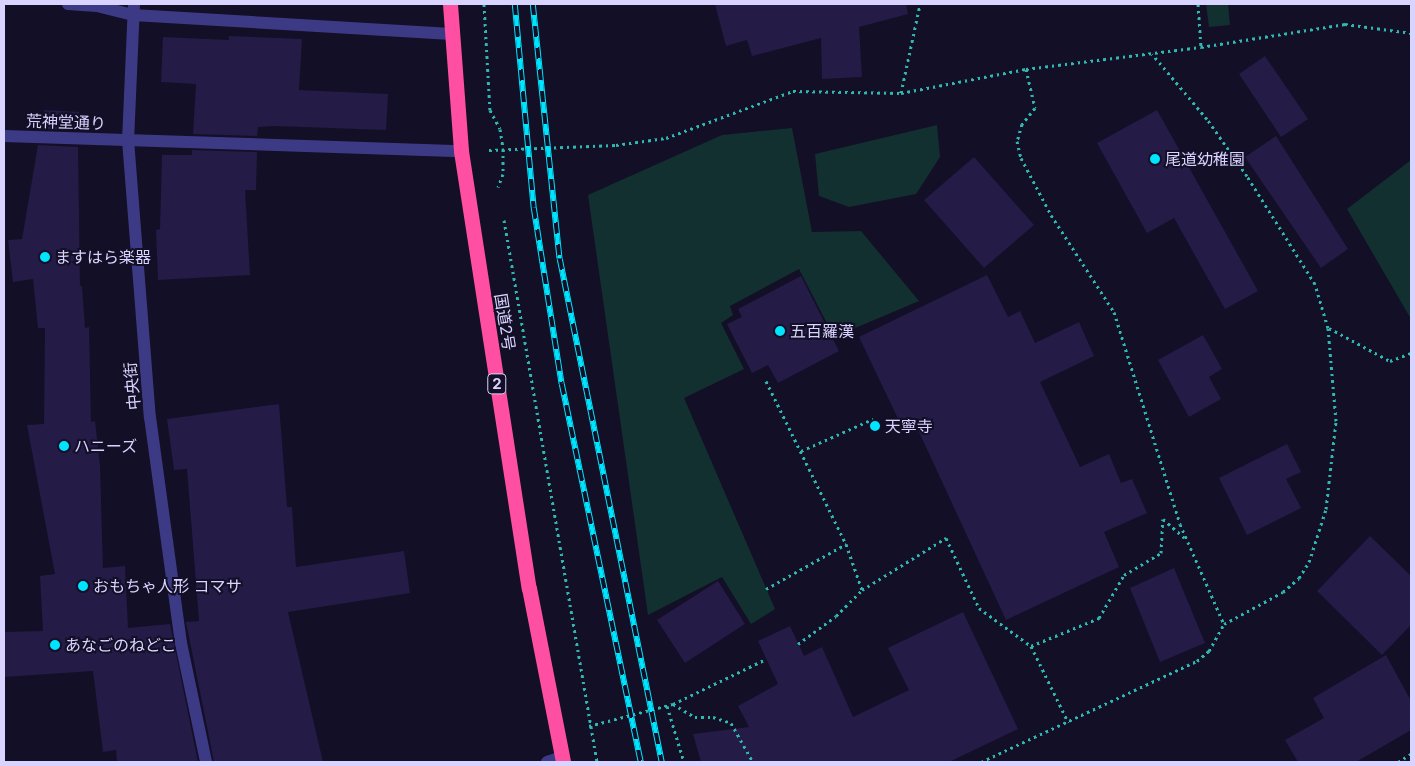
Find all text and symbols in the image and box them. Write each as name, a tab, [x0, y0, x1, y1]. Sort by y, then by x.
street label: 荒神堂通り	[26, 111, 106, 133]
place label: 尾道幼稚園	[1165, 149, 1245, 169]
marker: 尾道幼稚園	[1149, 153, 1161, 165]
place label: ますはら楽器	[55, 247, 151, 267]
marker: ますはら楽器	[39, 251, 51, 263]
street label: 国道2号	[491, 292, 519, 352]
place label: 五百羅漢	[790, 321, 854, 341]
marker: 五百羅漢	[774, 325, 786, 337]
street label: 中央街	[120, 361, 144, 411]
road number: 2	[487, 372, 507, 396]
place label: 天寧寺	[885, 416, 933, 436]
marker: 天寧寺	[869, 420, 881, 432]
place label: ハニーズ	[74, 436, 138, 456]
marker: ハニーズ	[58, 440, 70, 452]
place label: おもちゃ人形 コマサ	[93, 576, 241, 596]
marker: おもちゃ人形 コマサ	[77, 580, 89, 592]
place label: あなごのねどこ	[65, 635, 177, 655]
marker: あなごのねどこ	[49, 639, 61, 651]

